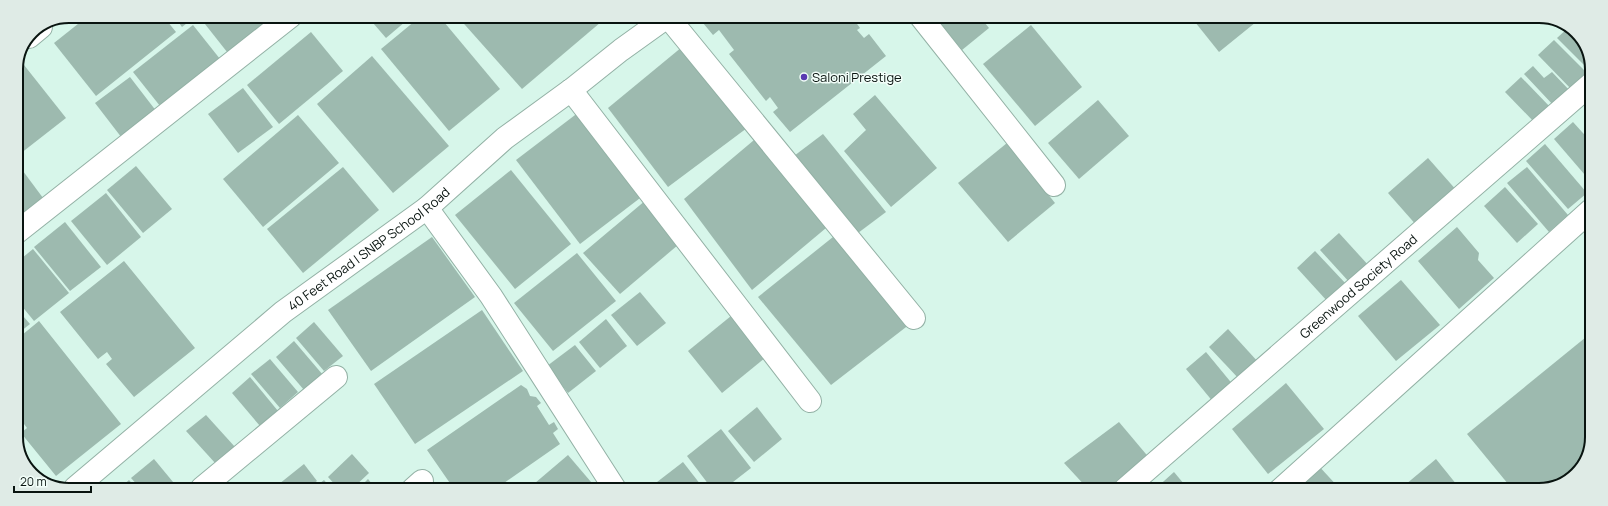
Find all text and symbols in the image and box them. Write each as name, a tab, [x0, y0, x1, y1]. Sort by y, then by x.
place label: Saloni Prestige	[812, 68, 902, 86]
marker: Saloni Prestige	[799, 72, 809, 82]
street label: 40 Feet Road | SNBP School Road	[284, 183, 453, 315]
street label: Greenwood Society Road	[1295, 230, 1421, 342]
scale bar	[14, 468, 91, 494]
text: 20 m	[20, 473, 47, 490]

